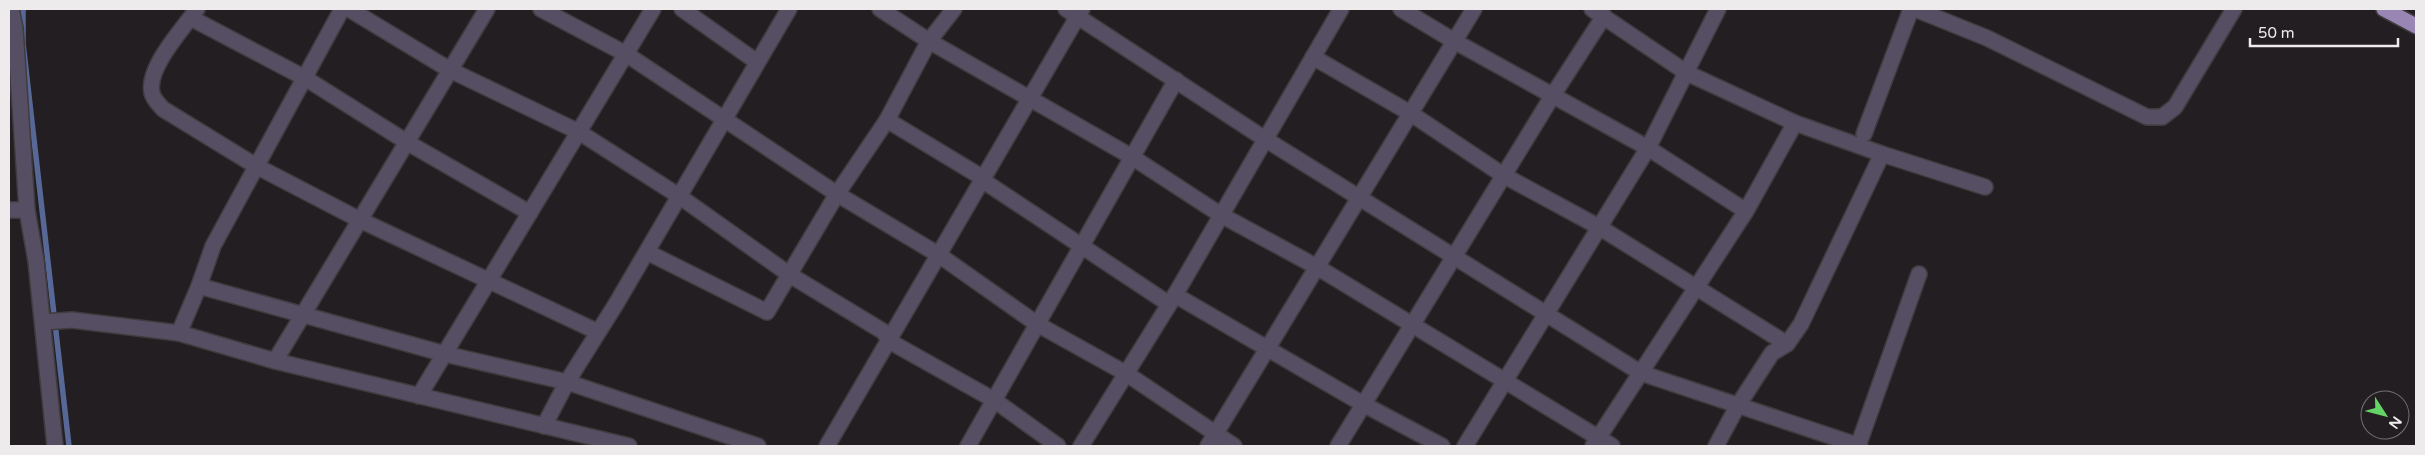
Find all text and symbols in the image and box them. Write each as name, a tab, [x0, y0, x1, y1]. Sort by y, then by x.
scale bar	[2250, 15, 2398, 47]
text: 50 m	[2258, 24, 2295, 42]
north arrow	[2360, 390, 2410, 440]
text: N	[2385, 413, 2405, 432]

